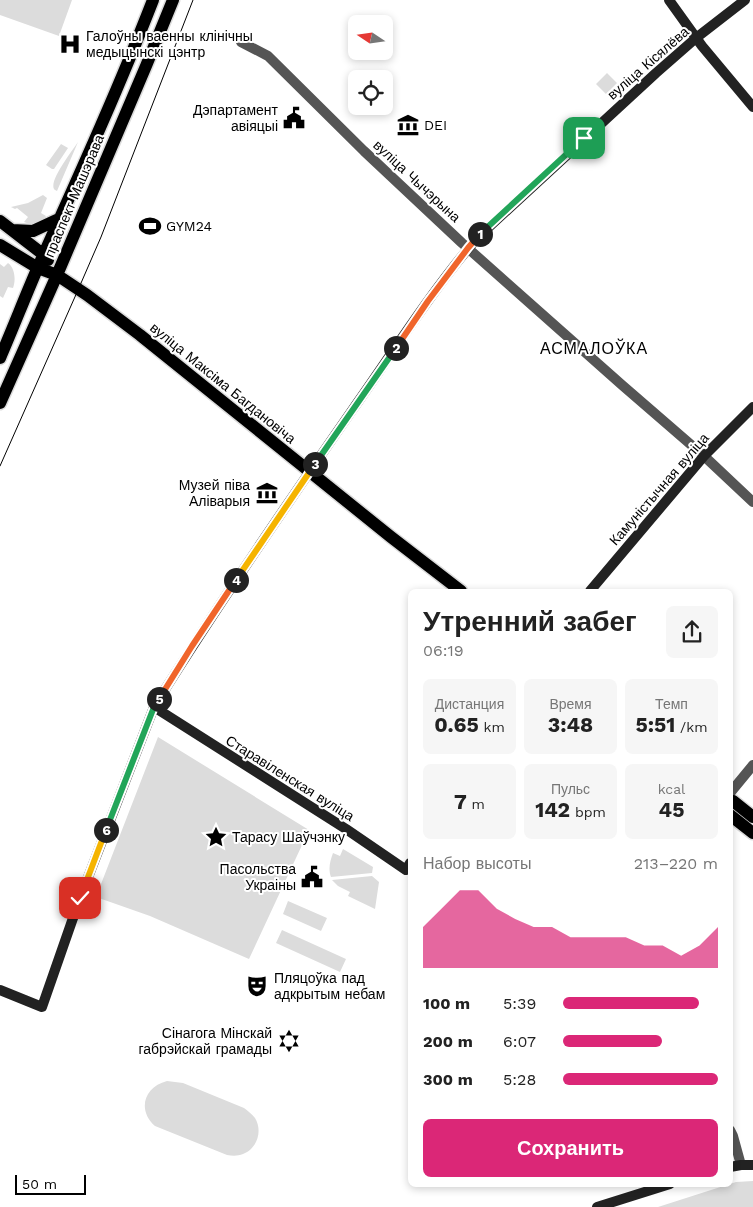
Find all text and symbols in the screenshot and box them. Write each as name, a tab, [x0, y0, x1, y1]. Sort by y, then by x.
north arrow	[348, 15, 392, 60]
map controls	[348, 15, 393, 115]
street label: вуліца Кісялёва	[604, 23, 692, 103]
place label: Галоўны ваенны клінічны медыцынскі цэнтр	[86, 28, 253, 60]
hospital icon: Галоўны ваенны клінічны медыцынскі цэнтр	[57, 31, 83, 57]
button: locate	[348, 70, 393, 115]
place label: Дэпартамент авіяцыі	[193, 102, 279, 134]
public building icon: Дэпартамент авіяцыі	[281, 105, 307, 131]
museum icon: DEI	[395, 112, 421, 138]
place label: DEI	[424, 117, 447, 133]
pin	[563, 117, 605, 159]
icon: arrive	[570, 124, 598, 152]
street label: праспект Машэрава	[41, 132, 107, 260]
street label: вуліца Чычэрына	[370, 137, 464, 225]
sports icon: GYM24	[137, 213, 163, 239]
place label: GYM24	[166, 218, 212, 234]
pin: 1	[468, 222, 492, 246]
text: 1	[477, 226, 484, 242]
street label: вуліца Максіма Багдановіча	[147, 319, 299, 447]
pin: 2	[384, 336, 408, 360]
district label: АСМАЛОЎКА	[540, 338, 648, 358]
text: 2	[392, 340, 401, 356]
street label: Камуністычная вуліца	[606, 430, 712, 548]
pin: 3	[302, 452, 328, 476]
text: 3	[311, 456, 320, 472]
place label: Музей піва Аліварыя	[179, 477, 250, 509]
museum icon: Музей піва Аліварыя	[254, 480, 280, 506]
pin: 4	[224, 568, 248, 592]
text: 4	[232, 572, 241, 588]
text: Утренний забег	[423, 605, 637, 638]
button: share	[666, 606, 718, 658]
text: 06:19	[423, 641, 464, 660]
pin: 5	[146, 686, 172, 712]
text: 5	[155, 691, 164, 707]
text: Дистанция	[435, 696, 504, 712]
text: Время	[549, 696, 592, 712]
text: Темп	[655, 696, 688, 712]
text: 0.65	[434, 712, 479, 737]
text: 3:48	[548, 712, 593, 737]
text: 5:51	[635, 712, 675, 737]
text: km	[479, 719, 505, 735]
text: /km	[675, 719, 708, 735]
street label: Старавіленская вуліца	[223, 732, 357, 824]
text: Пульс	[551, 781, 590, 797]
text: kcal	[658, 781, 685, 797]
text: 7	[454, 789, 467, 814]
text: m	[467, 796, 485, 812]
text: 142	[535, 797, 570, 822]
text: 45	[659, 797, 684, 822]
text: bpm	[570, 804, 606, 820]
pin: 6	[94, 818, 118, 842]
text: 6	[102, 822, 111, 838]
place icon: Тарасу Шаўчэнку	[203, 824, 229, 850]
place label: Тарасу Шаўчэнку	[232, 829, 345, 845]
text: Набор высоты	[423, 854, 531, 873]
text: 213–220 m	[634, 854, 718, 873]
place label: Пасольства Украіны	[220, 861, 296, 893]
public building icon: Пасольства Украіны	[299, 864, 325, 890]
pin	[59, 877, 101, 919]
icon: check	[66, 884, 94, 912]
place label: Пляцоўка пад адкрытым небам	[274, 970, 385, 1002]
theatre icon: Пляцоўка пад адкрытым небам	[244, 973, 270, 999]
text: 100 m	[423, 994, 470, 1013]
text: 5:39	[503, 994, 536, 1013]
place label: Сінагога Мінскай габрэйскай грамады	[139, 1025, 272, 1057]
synagogue icon: Сінагога Мінскай габрэйскай грамады	[276, 1028, 302, 1054]
text: 200 m	[423, 1032, 473, 1051]
text: 6:07	[503, 1032, 536, 1051]
text: 300 m	[423, 1070, 473, 1089]
text: 5:28	[503, 1070, 536, 1089]
button: Сохранить	[423, 1119, 718, 1177]
scale bar	[15, 1172, 86, 1195]
text: 50 m	[22, 1176, 57, 1192]

